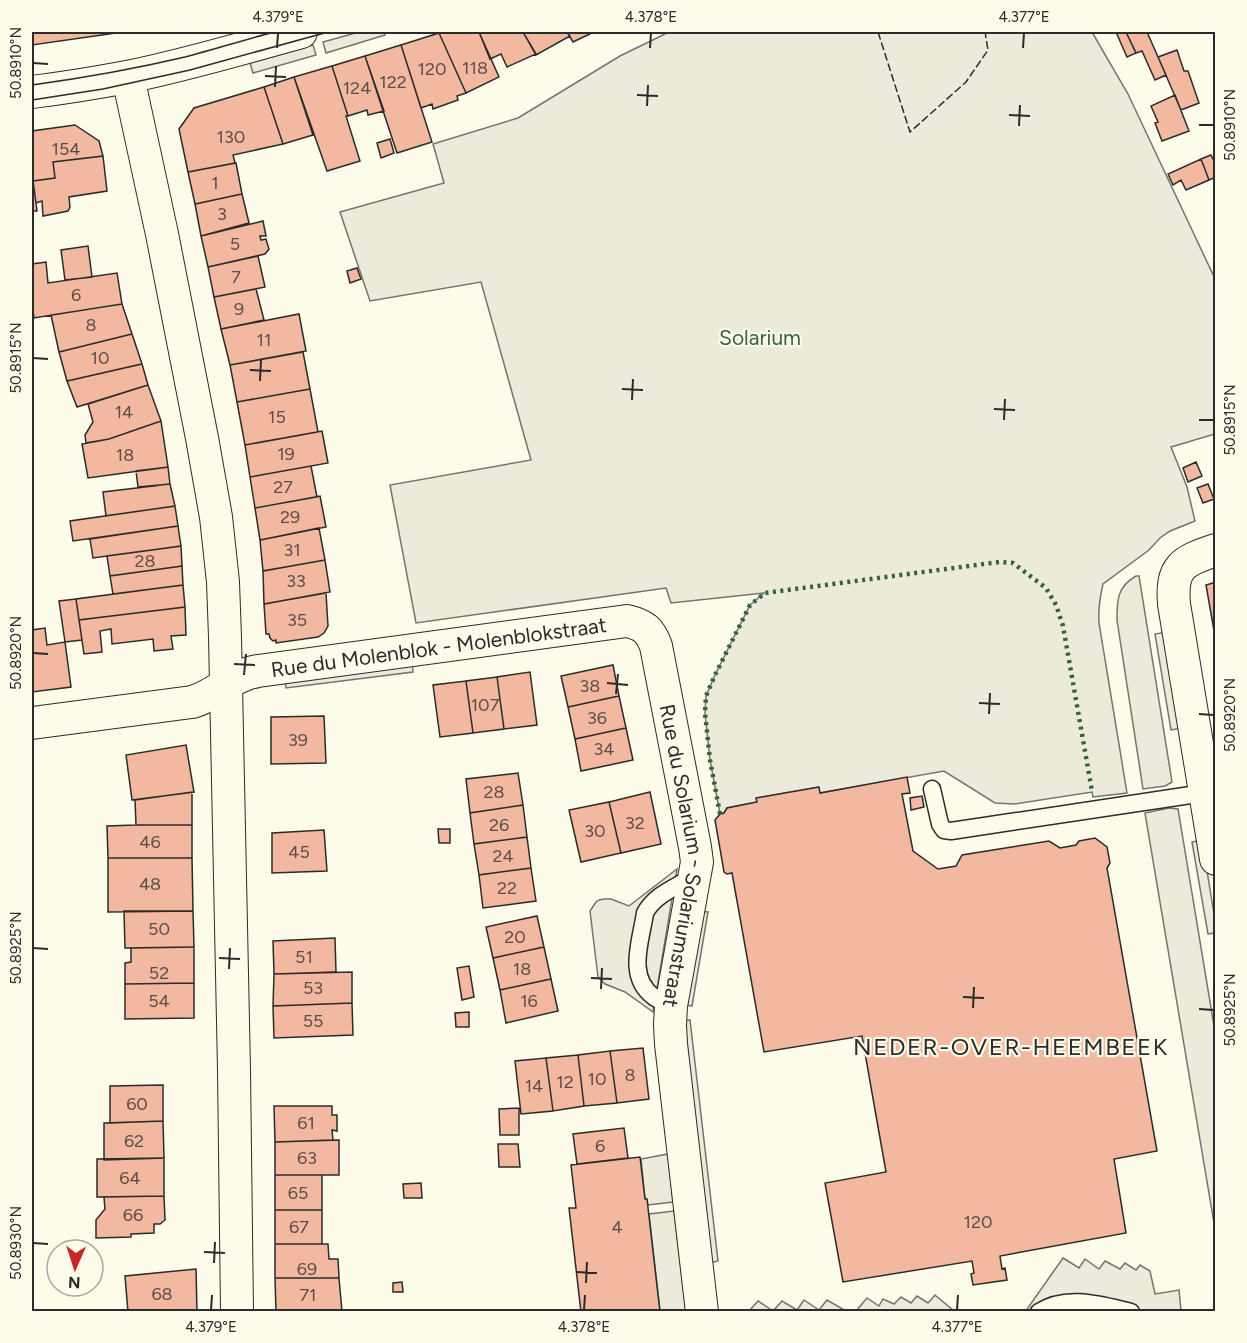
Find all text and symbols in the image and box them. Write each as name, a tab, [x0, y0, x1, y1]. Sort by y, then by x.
text: 4.379°E	[252, 8, 304, 26]
text: 4.378°E	[625, 8, 677, 26]
text: 4.377°E	[998, 8, 1050, 26]
text: 50.8910°N	[7, 27, 25, 99]
house number: 118	[462, 57, 488, 79]
house number: 120	[417, 58, 447, 80]
house number: 122	[379, 71, 407, 93]
house number: 124	[343, 77, 371, 99]
text: 50.8910°N	[1221, 89, 1239, 161]
house number: 130	[217, 126, 245, 148]
house number: 154	[52, 138, 80, 160]
house number: 1	[211, 172, 219, 194]
house number: 3	[217, 203, 227, 225]
house number: 5	[230, 233, 240, 255]
house number: 7	[231, 266, 241, 288]
house number: 6	[71, 284, 81, 306]
house number: 9	[234, 298, 244, 320]
house number: 8	[85, 314, 97, 336]
text: 50.8915°N	[7, 322, 25, 394]
park label: Solarium	[719, 325, 801, 350]
house number: 11	[257, 329, 271, 351]
house number: 10	[91, 347, 109, 369]
text: 50.8915°N	[1221, 384, 1239, 456]
house number: 14	[115, 401, 133, 423]
house number: 15	[268, 406, 286, 428]
house number: 19	[277, 443, 295, 465]
house number: 18	[116, 444, 134, 466]
house number: 27	[273, 476, 293, 498]
house number: 29	[280, 506, 300, 528]
house number: 31	[283, 539, 301, 561]
house number: 28	[134, 550, 156, 572]
house number: 33	[286, 570, 306, 592]
house number: 35	[287, 609, 307, 631]
street label: Rue du Molenblok - Molenblokstraat	[269, 611, 608, 682]
text: 50.8920°N	[7, 616, 25, 690]
house number: 38	[580, 675, 600, 697]
text: 50.8920°N	[1221, 678, 1239, 752]
house number: 107	[471, 694, 500, 716]
street label: Rue du Solarium - Solariumstraat	[655, 702, 710, 1009]
house number: 36	[587, 707, 607, 729]
house number: 39	[288, 729, 308, 751]
house number: 34	[594, 738, 614, 760]
house number: 28	[483, 781, 505, 803]
house number: 32	[625, 812, 645, 834]
house number: 26	[489, 814, 509, 836]
house number: 30	[584, 820, 606, 842]
house number: 46	[139, 831, 161, 853]
house number: 45	[288, 841, 310, 863]
house number: 24	[492, 845, 514, 867]
house number: 48	[139, 873, 161, 895]
house number: 22	[497, 877, 517, 899]
text: 50.8925°N	[7, 911, 25, 985]
house number: 50	[148, 918, 170, 940]
house number: 20	[504, 926, 526, 948]
house number: 51	[295, 946, 313, 968]
house number: 18	[513, 958, 531, 980]
house number: 52	[149, 962, 169, 984]
text: 50.8925°N	[1221, 973, 1239, 1047]
house number: 53	[303, 977, 323, 999]
house number: 54	[148, 990, 170, 1012]
house number: 16	[520, 990, 538, 1012]
house number: 55	[303, 1010, 323, 1032]
district label: NEDER-OVER-HEEMBEEK	[853, 1032, 1169, 1061]
house number: 8	[624, 1064, 636, 1086]
house number: 10	[588, 1068, 606, 1090]
house number: 12	[556, 1071, 574, 1093]
house number: 14	[525, 1075, 543, 1097]
house number: 60	[126, 1093, 148, 1115]
house number: 61	[297, 1112, 315, 1134]
house number: 62	[124, 1130, 144, 1152]
house number: 6	[595, 1135, 605, 1157]
house number: 63	[297, 1147, 317, 1169]
house number: 64	[119, 1167, 141, 1189]
house number: 65	[288, 1182, 308, 1204]
house number: 66	[123, 1204, 143, 1226]
text: 50.8930°N	[7, 1206, 25, 1280]
house number: 120	[963, 1211, 993, 1233]
house number: 67	[289, 1216, 309, 1238]
house number: 4	[611, 1216, 623, 1238]
north arrow	[45, 1238, 105, 1298]
house number: 69	[297, 1258, 317, 1280]
text: N	[68, 1273, 81, 1292]
house number: 68	[151, 1283, 173, 1305]
house number: 71	[299, 1284, 317, 1306]
text: 4.379°E	[185, 1318, 237, 1336]
text: 4.378°E	[558, 1318, 610, 1336]
text: 4.377°E	[931, 1318, 983, 1336]

